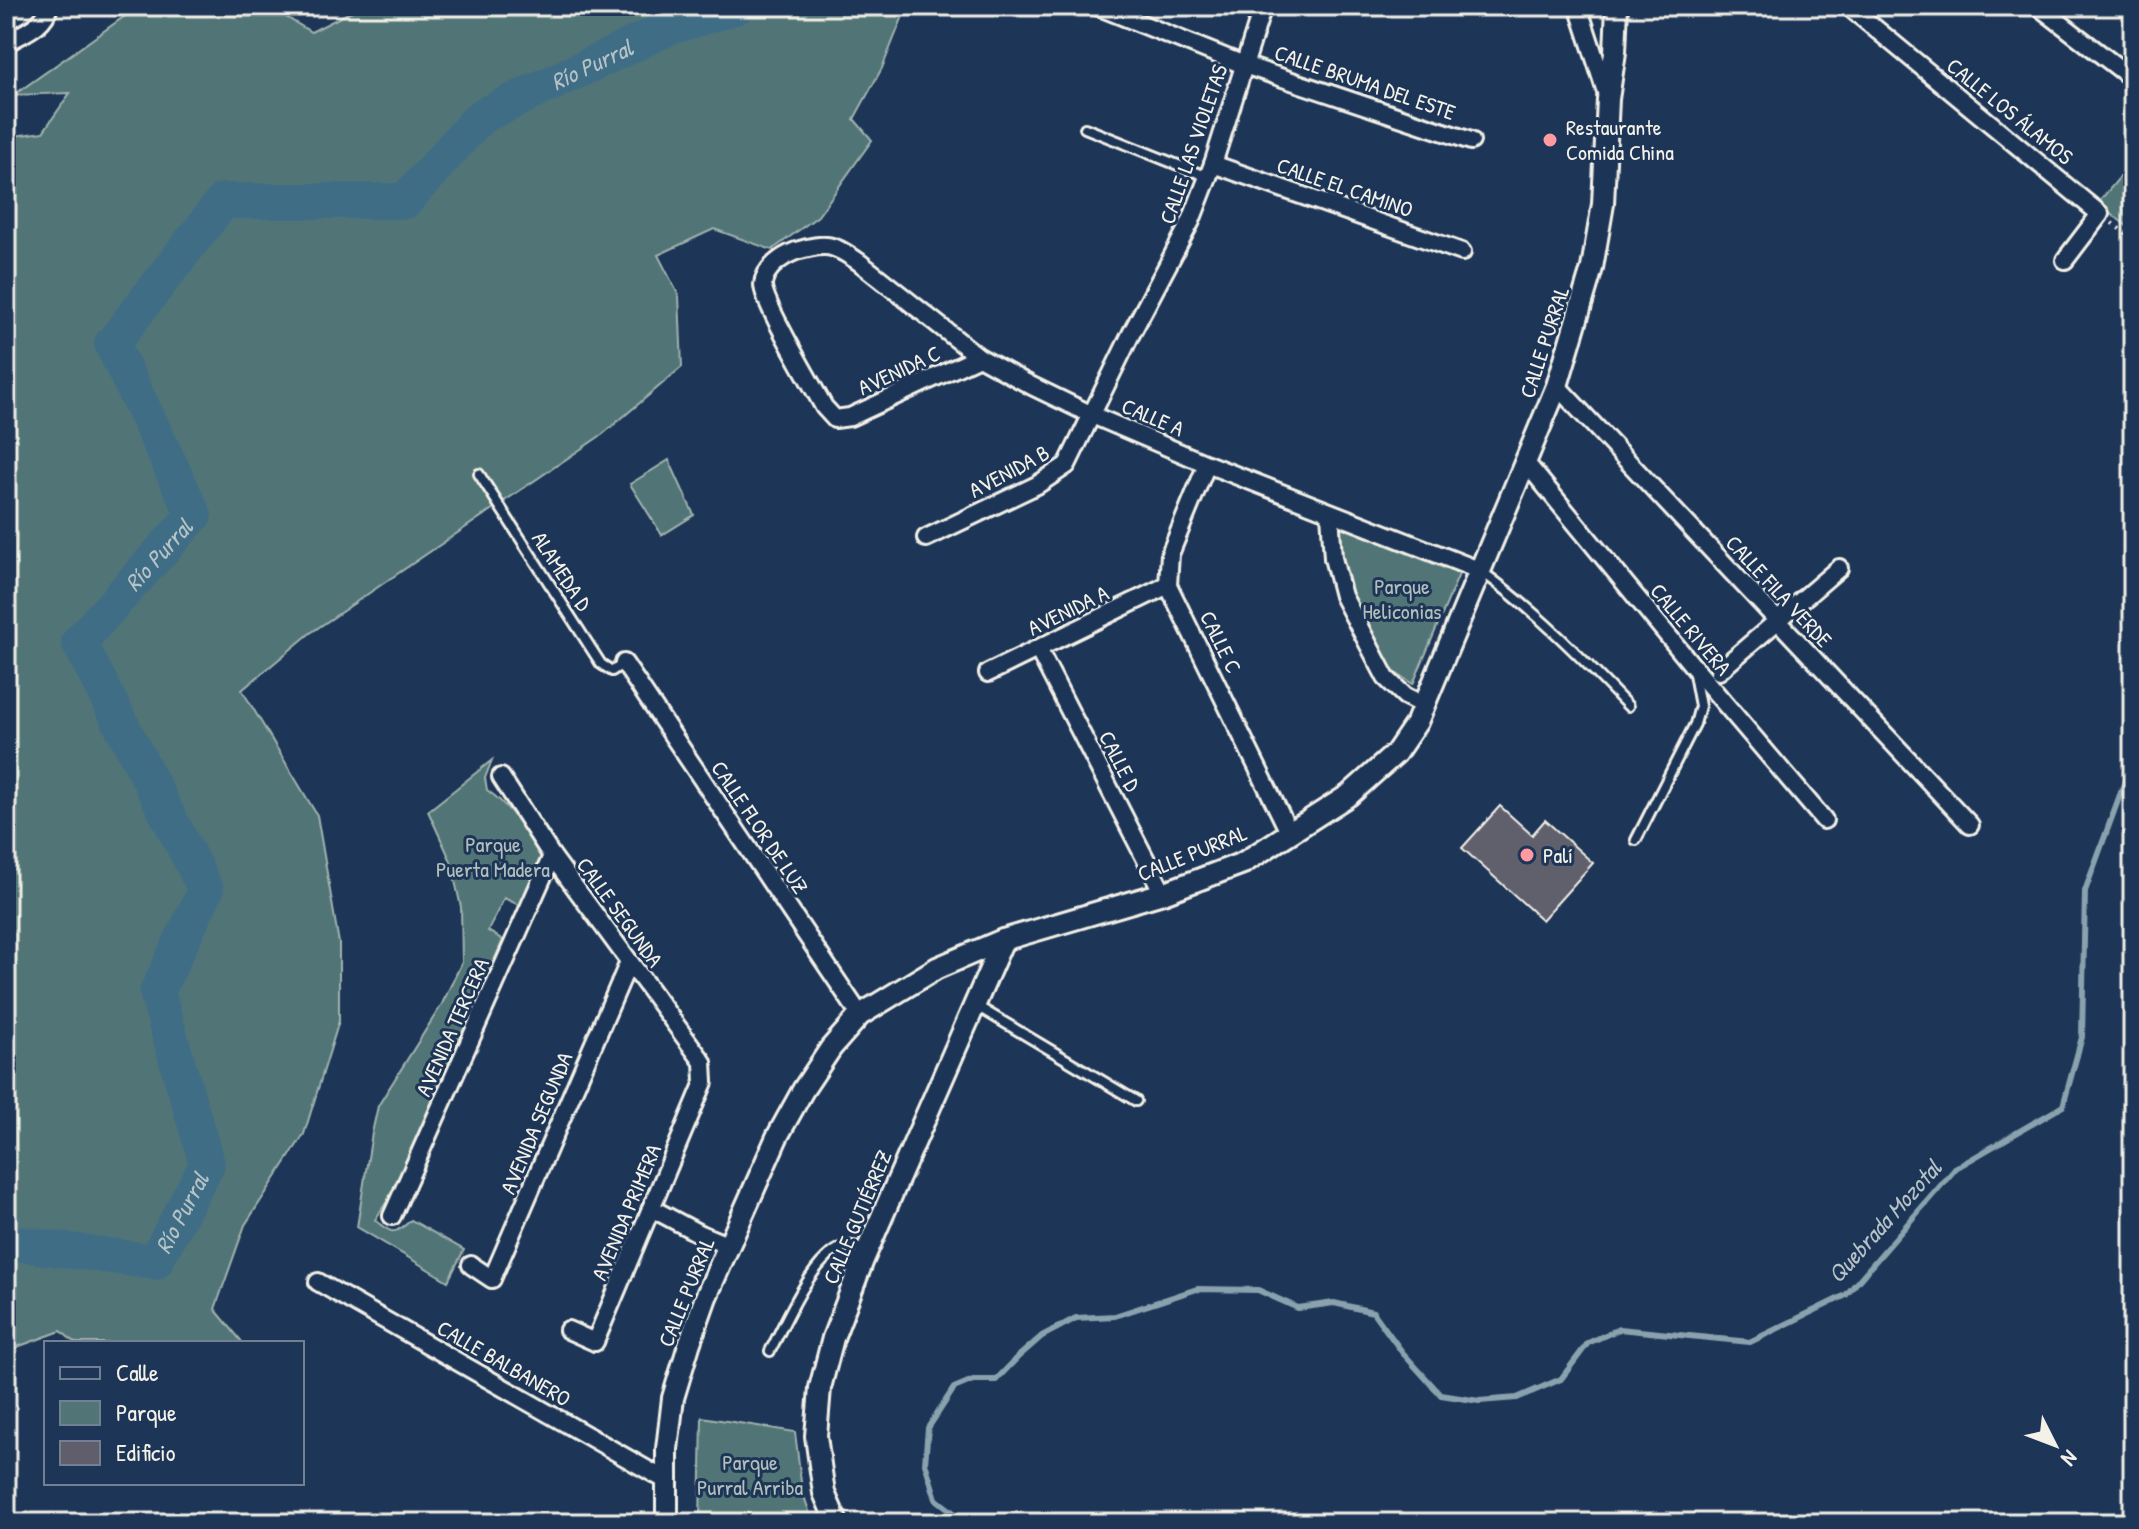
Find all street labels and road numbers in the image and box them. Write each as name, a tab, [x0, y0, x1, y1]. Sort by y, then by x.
street label: CALLE BRUMA DEL ESTE	[1271, 37, 1460, 127]
street label: CALLE LOS ÁLAMOS	[1940, 51, 2080, 171]
street label: CALLE LAS VIOLETAS	[1152, 60, 1234, 228]
street label: CALLE EL CAMINO	[1273, 150, 1417, 224]
street label: CALLE PURRAL	[1512, 282, 1576, 402]
street label: AVENIDA C	[853, 338, 945, 402]
street label: CALLE A	[1117, 391, 1189, 444]
street label: AVENIDA B	[964, 437, 1054, 505]
street label: ALAMEDA D	[525, 525, 599, 617]
street label: CALLE FILA VERDE	[1719, 528, 1839, 654]
street label: CALLE RIVERA	[1644, 576, 1739, 682]
street label: AVENIDA A	[1022, 577, 1114, 642]
street label: CALLE C	[1193, 606, 1249, 678]
street label: CALLE D	[1092, 725, 1148, 797]
street label: CALLE FLOR DE LUZ	[704, 755, 816, 899]
street label: CALLE PURRAL	[1133, 817, 1251, 889]
street label: CALLE SEGUNDA	[570, 851, 670, 973]
street label: AVENIDA TERCERA	[408, 953, 496, 1101]
street label: AVENIDA SEGUNDA	[493, 1047, 579, 1199]
street label: AVENIDA PRIMERA	[584, 1139, 668, 1285]
street label: CALLE GUTIÉRREZ	[815, 1145, 899, 1289]
street label: CALLE PURRAL	[650, 1233, 722, 1351]
street label: CALLE BALBANERO	[432, 1313, 576, 1413]

